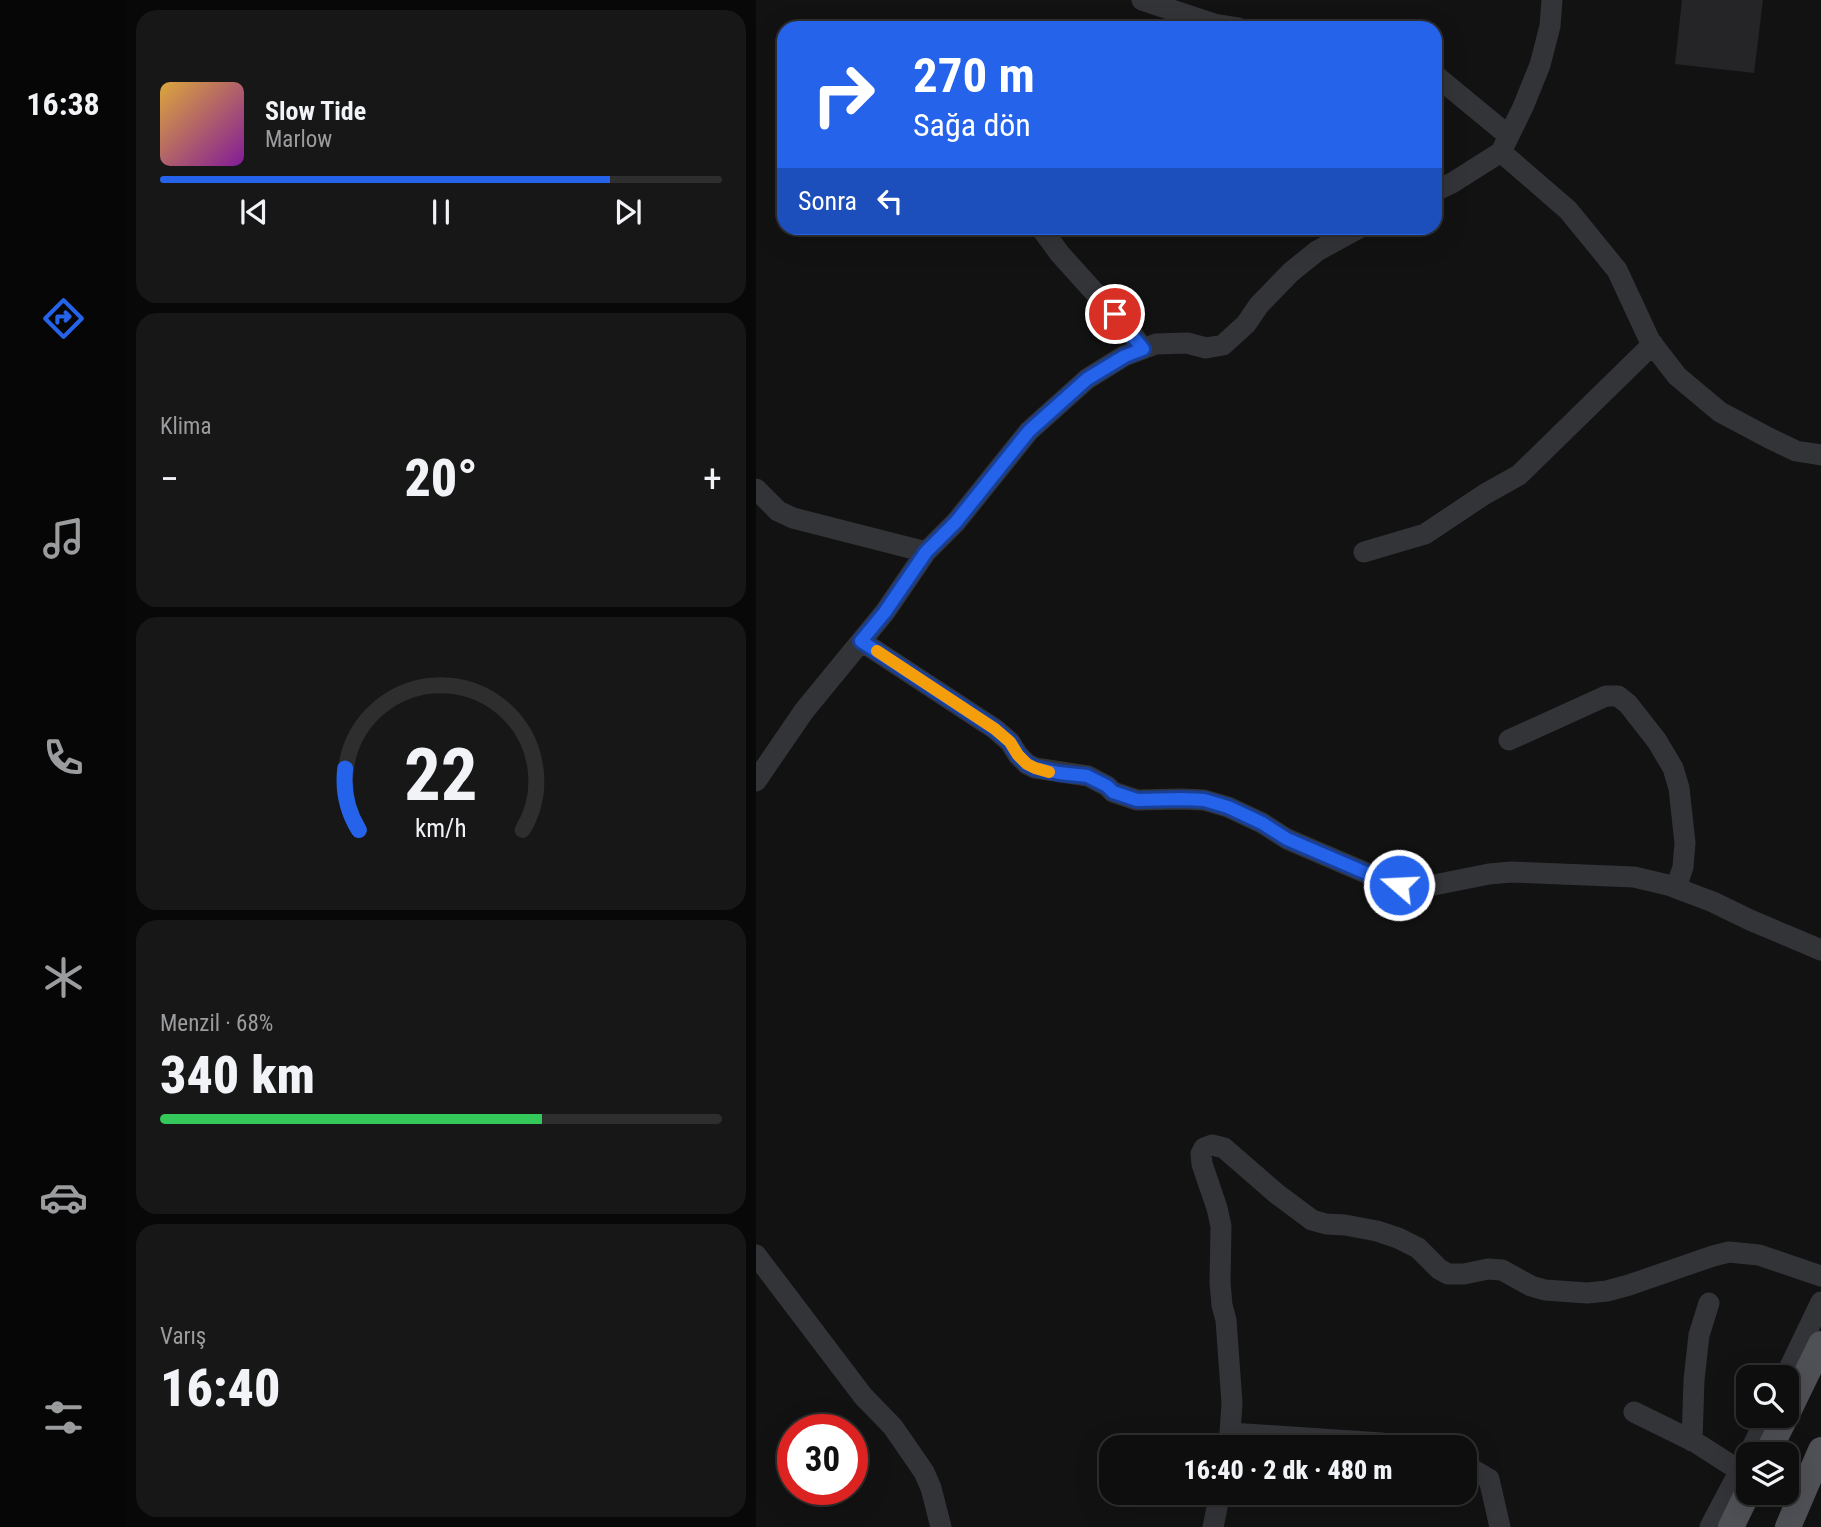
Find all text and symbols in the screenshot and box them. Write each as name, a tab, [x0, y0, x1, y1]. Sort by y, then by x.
text: 270 m	[913, 47, 1035, 104]
icon: right	[798, 49, 889, 140]
text: 16:38	[26, 85, 100, 123]
text: Slow Tide	[265, 96, 366, 126]
text: Sağa dön	[913, 106, 1031, 144]
text: Marlow	[265, 126, 332, 153]
icon: left	[871, 182, 909, 220]
text: Sonra	[798, 186, 857, 216]
icon: previous	[235, 193, 273, 231]
icon: pause	[422, 193, 460, 231]
icon: next	[609, 193, 647, 231]
pin	[1085, 284, 1145, 344]
icon: directions	[39, 294, 88, 343]
icon: arrive	[1096, 295, 1134, 333]
text: Klima	[160, 413, 211, 440]
text: 20°	[404, 448, 478, 509]
text: −	[160, 457, 179, 501]
text: +	[703, 457, 722, 501]
icon: music	[39, 514, 88, 563]
text: 22	[404, 732, 478, 818]
icon: phone	[39, 733, 88, 782]
text: km/h	[415, 813, 467, 842]
position arrow	[1362, 848, 1436, 922]
icon: climate	[39, 953, 88, 1002]
text: Menzil · 68%	[160, 1010, 273, 1037]
text: 340 km	[160, 1045, 315, 1106]
icon: car	[39, 1173, 88, 1222]
text: Varış	[160, 1323, 206, 1350]
text: 16:40	[160, 1358, 280, 1419]
map controls	[1736, 1365, 1799, 1505]
button: search	[1736, 1365, 1799, 1428]
icon: filters	[39, 1393, 88, 1442]
speed limit sign: 30	[777, 1414, 868, 1505]
button: layers	[1736, 1442, 1799, 1505]
text: 16:40 · 2 dk · 480 m	[1183, 1455, 1393, 1485]

